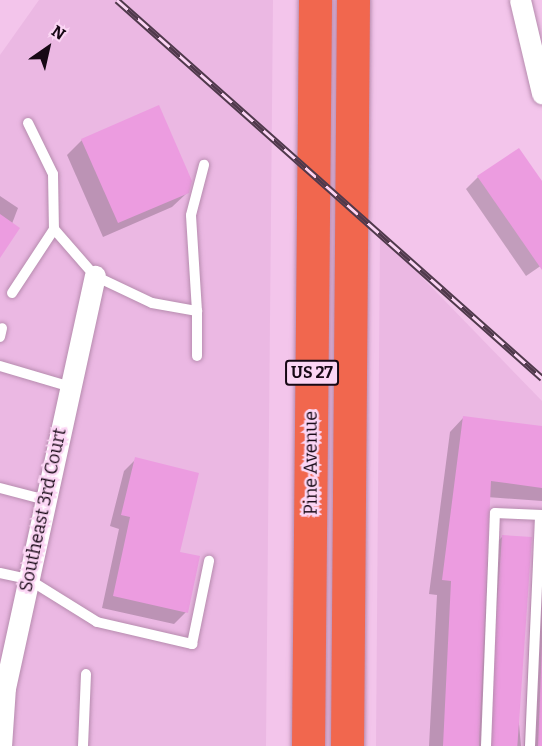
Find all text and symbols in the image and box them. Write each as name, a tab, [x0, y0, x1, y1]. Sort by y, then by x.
north arrow	[18, 18, 78, 78]
text: N	[48, 21, 69, 44]
road number: US 27	[285, 360, 339, 386]
street label: Pine Avenue	[300, 411, 322, 515]
street label: Southeast 3rd Court	[15, 426, 71, 594]

